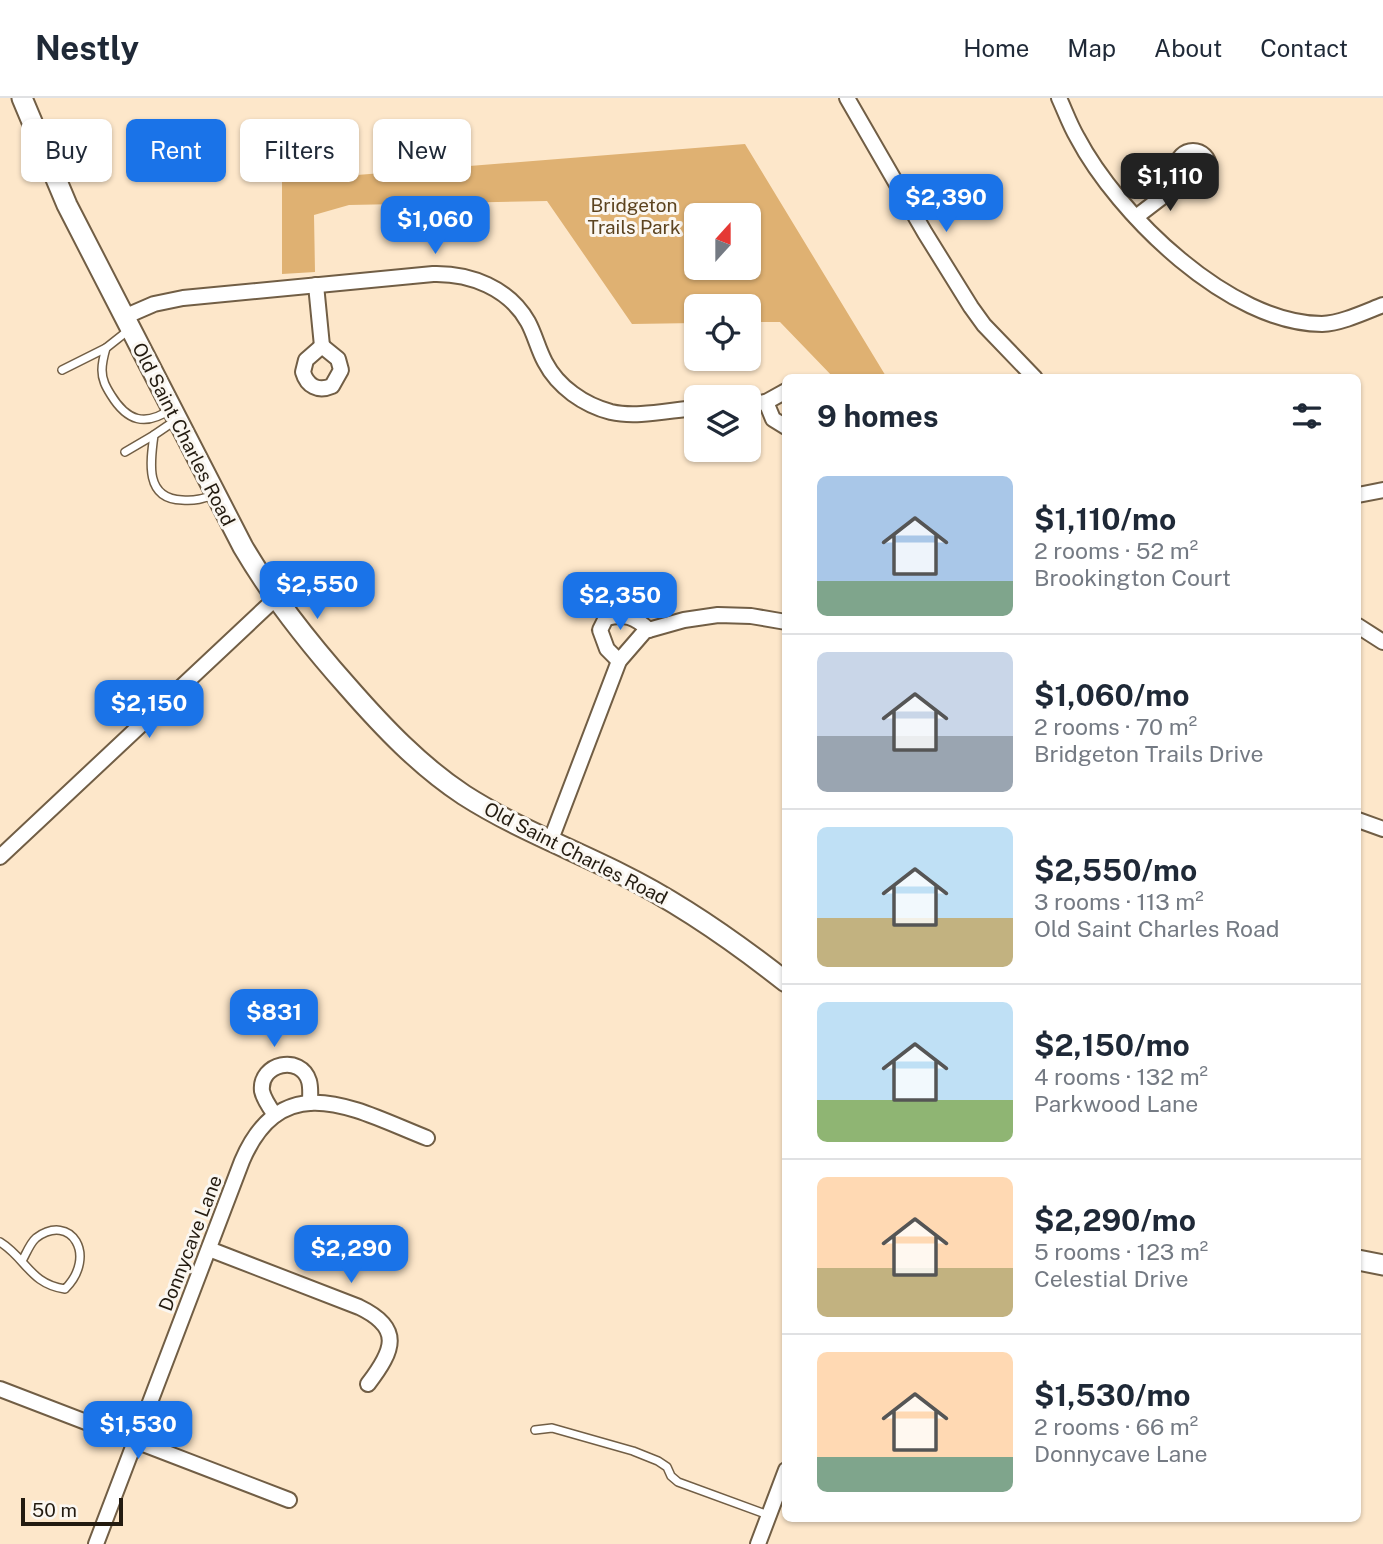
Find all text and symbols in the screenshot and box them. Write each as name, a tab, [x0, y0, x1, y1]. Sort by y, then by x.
text: Nestly	[35, 29, 139, 67]
text: Home	[963, 34, 1029, 62]
text: Map	[1067, 34, 1116, 62]
text: About	[1154, 34, 1222, 62]
text: Contact	[1260, 34, 1348, 62]
chip: Buy	[21, 119, 112, 182]
chip: Rent	[126, 119, 226, 182]
chip: Filters	[240, 119, 359, 182]
chip: New	[373, 119, 471, 182]
pin: $1,110	[1113, 153, 1227, 213]
text: $1,110	[1137, 162, 1203, 189]
pin: $2,390	[889, 174, 1003, 234]
text: $2,390	[905, 183, 987, 210]
park label: Bridgeton Trails Park	[587, 194, 681, 238]
pin: $1,060	[378, 197, 492, 256]
north arrow	[684, 203, 761, 280]
map controls	[684, 203, 761, 462]
text: $1,060	[397, 205, 473, 232]
button: locate	[684, 294, 761, 371]
street label: Old Saint Charles Road	[128, 339, 240, 529]
button: layers	[684, 385, 761, 462]
icon: filters	[1288, 397, 1326, 435]
text: 9 homes	[817, 398, 939, 434]
text: $1,110/mo	[1034, 501, 1176, 537]
icon: home	[873, 504, 957, 588]
text: 2 rooms · 52 m²	[1034, 537, 1198, 564]
pin: $2,550	[260, 561, 374, 621]
text: Brookington Court	[1034, 564, 1231, 591]
text: $2,550	[276, 570, 358, 597]
pin: $2,350	[563, 573, 677, 632]
text: $2,350	[579, 581, 661, 608]
text: $1,060/mo	[1034, 677, 1189, 713]
pin: $2,150	[92, 680, 206, 740]
icon: home	[873, 680, 957, 764]
text: $2,150	[111, 689, 187, 716]
text: 2 rooms · 70 m²	[1034, 713, 1197, 740]
text: Bridgeton Trails Drive	[1034, 740, 1264, 767]
street label: Old Saint Charles Road	[481, 797, 671, 909]
text: $2,550/mo	[1034, 852, 1197, 888]
icon: home	[873, 855, 957, 939]
text: 3 rooms · 113 m²	[1034, 888, 1204, 915]
text: Old Saint Charles Road	[1034, 915, 1279, 942]
pin: $831	[233, 990, 315, 1049]
text: $831	[246, 998, 302, 1025]
text: $2,150/mo	[1034, 1027, 1190, 1063]
icon: home	[873, 1030, 957, 1114]
text: 4 rooms · 132 m²	[1034, 1063, 1208, 1090]
text: Parkwood Lane	[1034, 1090, 1198, 1117]
street label: Donnycave Lane	[154, 1172, 226, 1314]
text: $2,290/mo	[1034, 1202, 1196, 1238]
icon: home	[873, 1205, 957, 1289]
pin: $2,290	[294, 1226, 408, 1285]
text: $2,290	[310, 1234, 392, 1261]
text: 5 rooms · 123 m²	[1034, 1238, 1208, 1265]
text: Celestial Drive	[1034, 1265, 1189, 1292]
text: $1,530/mo	[1034, 1377, 1191, 1413]
icon: home	[873, 1380, 957, 1464]
pin: $1,530	[81, 1402, 195, 1461]
text: $1,530	[99, 1410, 177, 1437]
text: 2 rooms · 66 m²	[1034, 1413, 1198, 1440]
text: Donnycave Lane	[1034, 1440, 1208, 1467]
scale bar	[21, 1495, 122, 1527]
text: 50 m	[32, 1499, 77, 1521]

